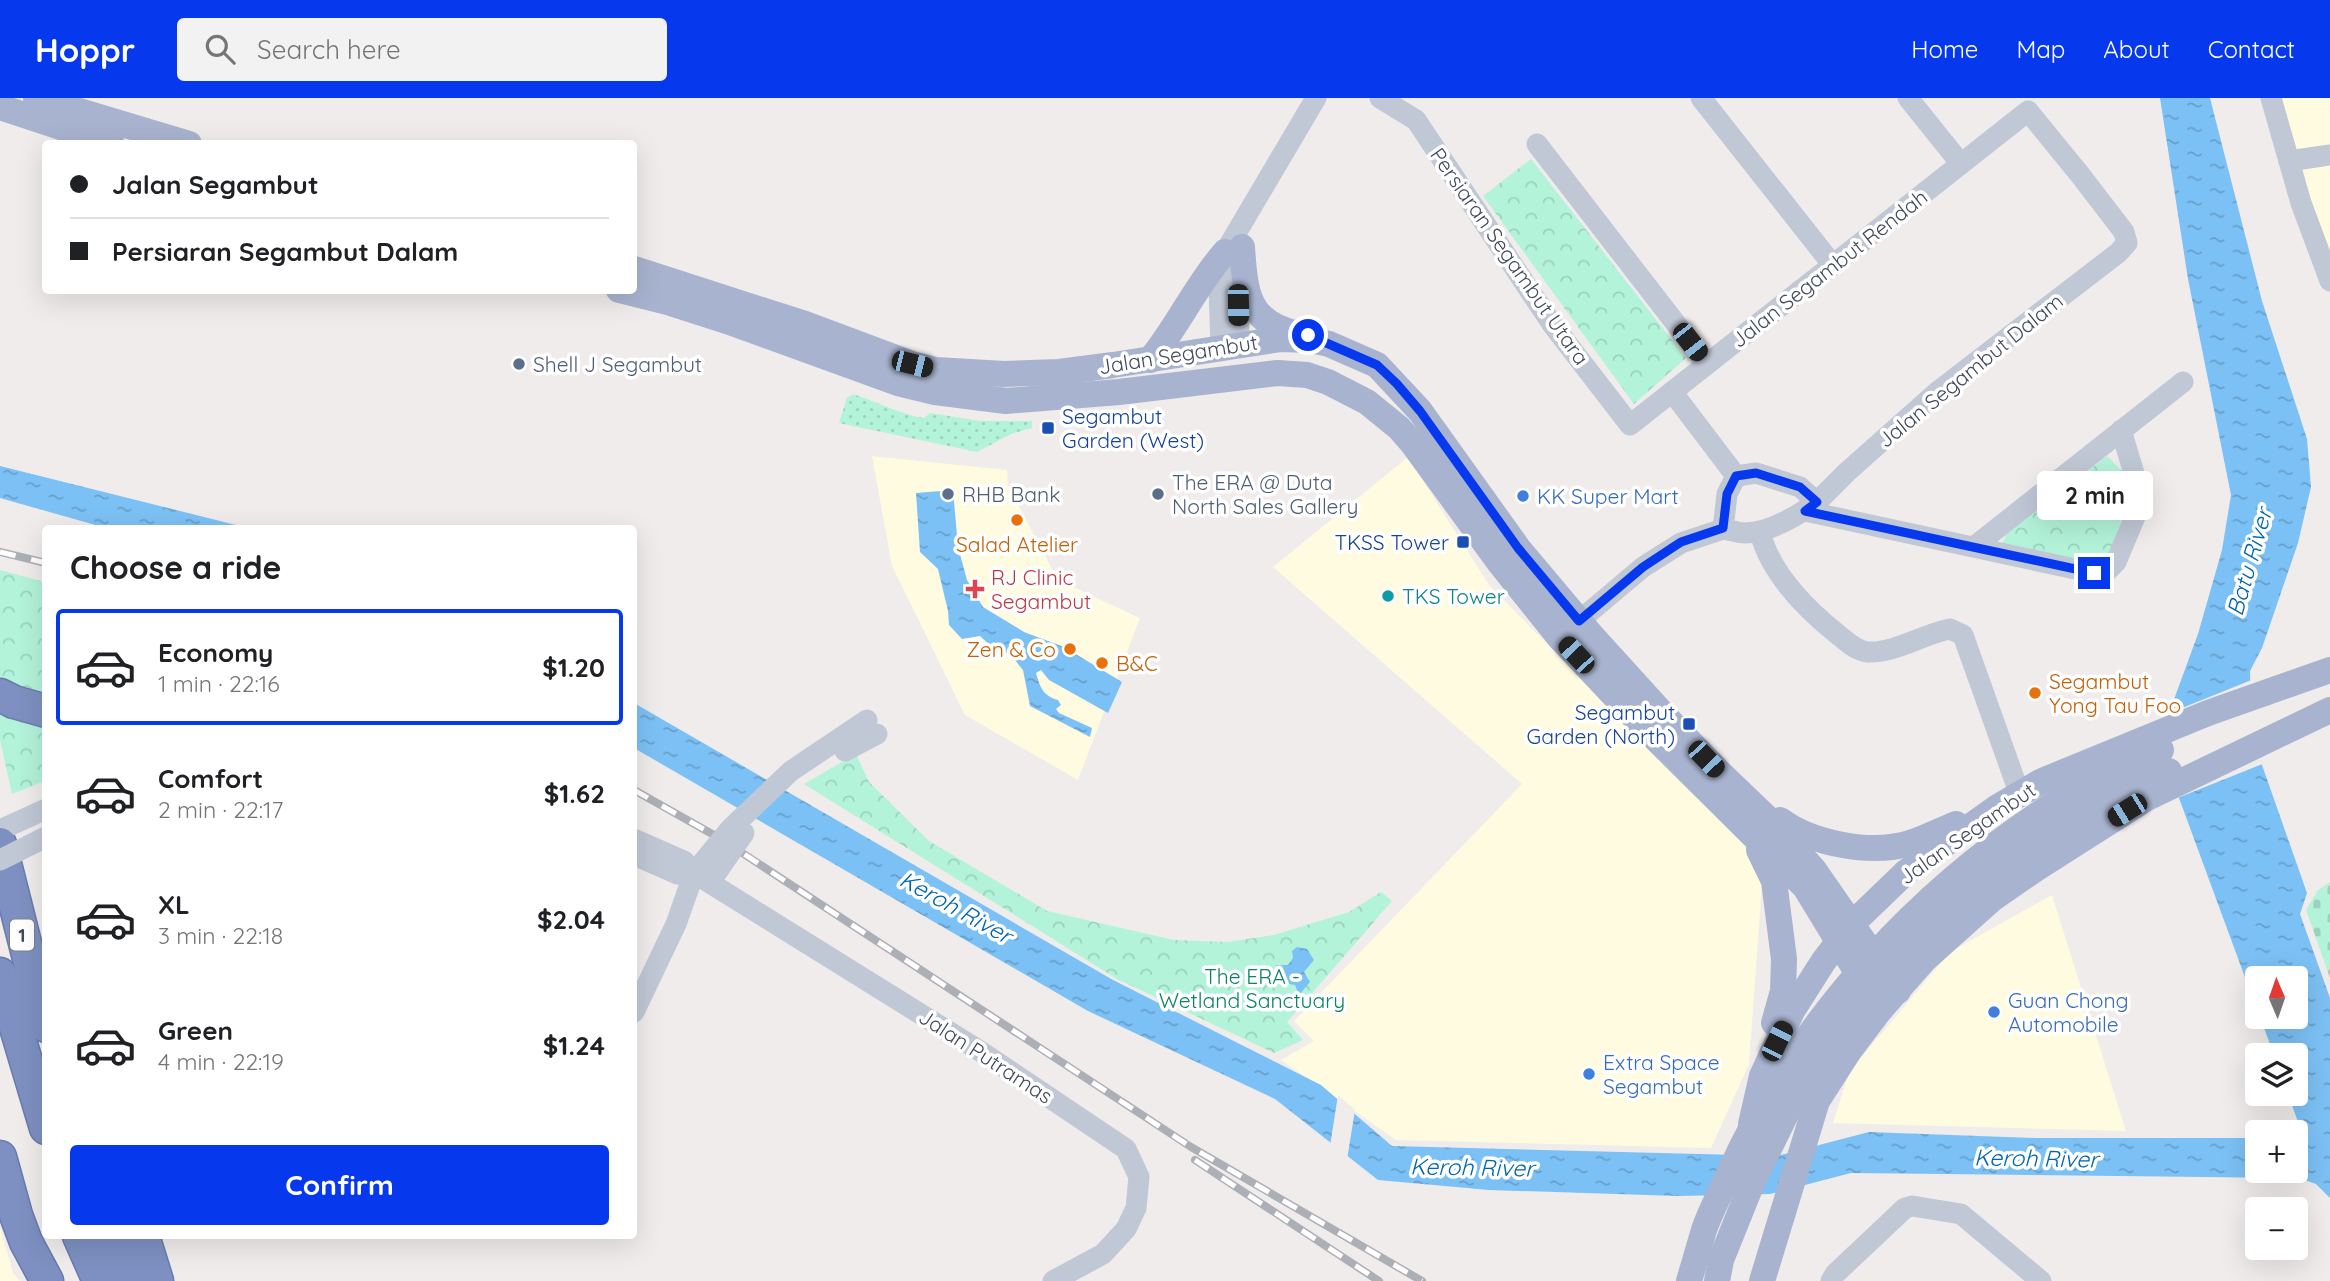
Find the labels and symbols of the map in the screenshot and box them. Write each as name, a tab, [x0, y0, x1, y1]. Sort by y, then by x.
street label: Persiaran Segambut Utara	[1425, 142, 1595, 370]
street label: Jalan Segambut Rendah	[1726, 183, 1932, 353]
car	[1228, 284, 1249, 326]
street label: Jalan Segambut Dalam	[1872, 287, 2068, 453]
route start	[1292, 319, 1324, 351]
car	[1669, 319, 1712, 365]
street label: Jalan Segambut	[1097, 329, 1259, 379]
car	[890, 349, 935, 379]
place label: Shell J Segambut	[533, 351, 702, 377]
marker: Shell J Segambut	[511, 356, 527, 372]
place label: Segambut Garden (West)	[1062, 403, 1204, 453]
marker: Segambut Garden (West)	[1040, 420, 1056, 436]
place label: The ERA @ Duta North Sales Gallery	[1172, 469, 1358, 519]
callout: 2 min	[2036, 472, 2152, 520]
place label: RHB Bank	[962, 481, 1060, 507]
place label: KK Super Mart	[1537, 483, 1679, 509]
marker: RHB Bank	[940, 486, 956, 502]
marker: The ERA @ Duta North Sales Gallery	[1150, 486, 1166, 502]
marker: KK Super Mart	[1515, 488, 1531, 504]
water label: Batu River	[2220, 502, 2279, 619]
marker: Salad Atelier	[1009, 512, 1025, 528]
place label: TKSS Tower	[1334, 529, 1449, 555]
place label: Salad Atelier	[956, 531, 1078, 557]
marker: TKSS Tower	[1455, 534, 1471, 550]
route end	[2078, 557, 2110, 589]
place label: RJ Clinic Segambut	[991, 564, 1091, 614]
marker: RJ Clinic Segambut	[965, 579, 985, 599]
place label: TKS Tower	[1402, 583, 1505, 609]
marker: TKS Tower	[1380, 588, 1396, 604]
car	[1554, 632, 1599, 678]
place label: Zen & Co	[966, 636, 1056, 662]
marker: Zen & Co	[1062, 641, 1078, 657]
place label: B&C	[1116, 650, 1158, 676]
marker: B&C	[1094, 655, 1110, 671]
place label: Segambut Yong Tau Foo	[2049, 668, 2181, 718]
marker: Segambut Yong Tau Foo	[2027, 685, 2043, 701]
place label: Segambut Garden (North)	[1526, 699, 1675, 749]
marker: Segambut Garden (North)	[1681, 716, 1697, 732]
car	[1684, 737, 1729, 781]
street label: Jalan Segambut	[1894, 776, 2040, 890]
car	[2104, 790, 2151, 830]
water label: Keroh River	[895, 864, 1020, 951]
road number: 1	[10, 920, 34, 950]
park label: The ERA - Wetland Sanctuary	[1159, 963, 1345, 1013]
north arrow	[2245, 966, 2308, 1029]
place label: Guan Chong Automobile	[2008, 987, 2129, 1037]
street label: Jalan Putramas	[914, 1003, 1058, 1109]
marker: Guan Chong Automobile	[1986, 1004, 2002, 1020]
car	[1759, 1018, 1796, 1064]
place label: Extra Space Segambut	[1603, 1049, 1720, 1099]
marker: Extra Space Segambut	[1581, 1066, 1597, 1082]
water label: Keroh River	[1974, 1142, 2101, 1174]
water label: Keroh River	[1410, 1151, 1537, 1183]

